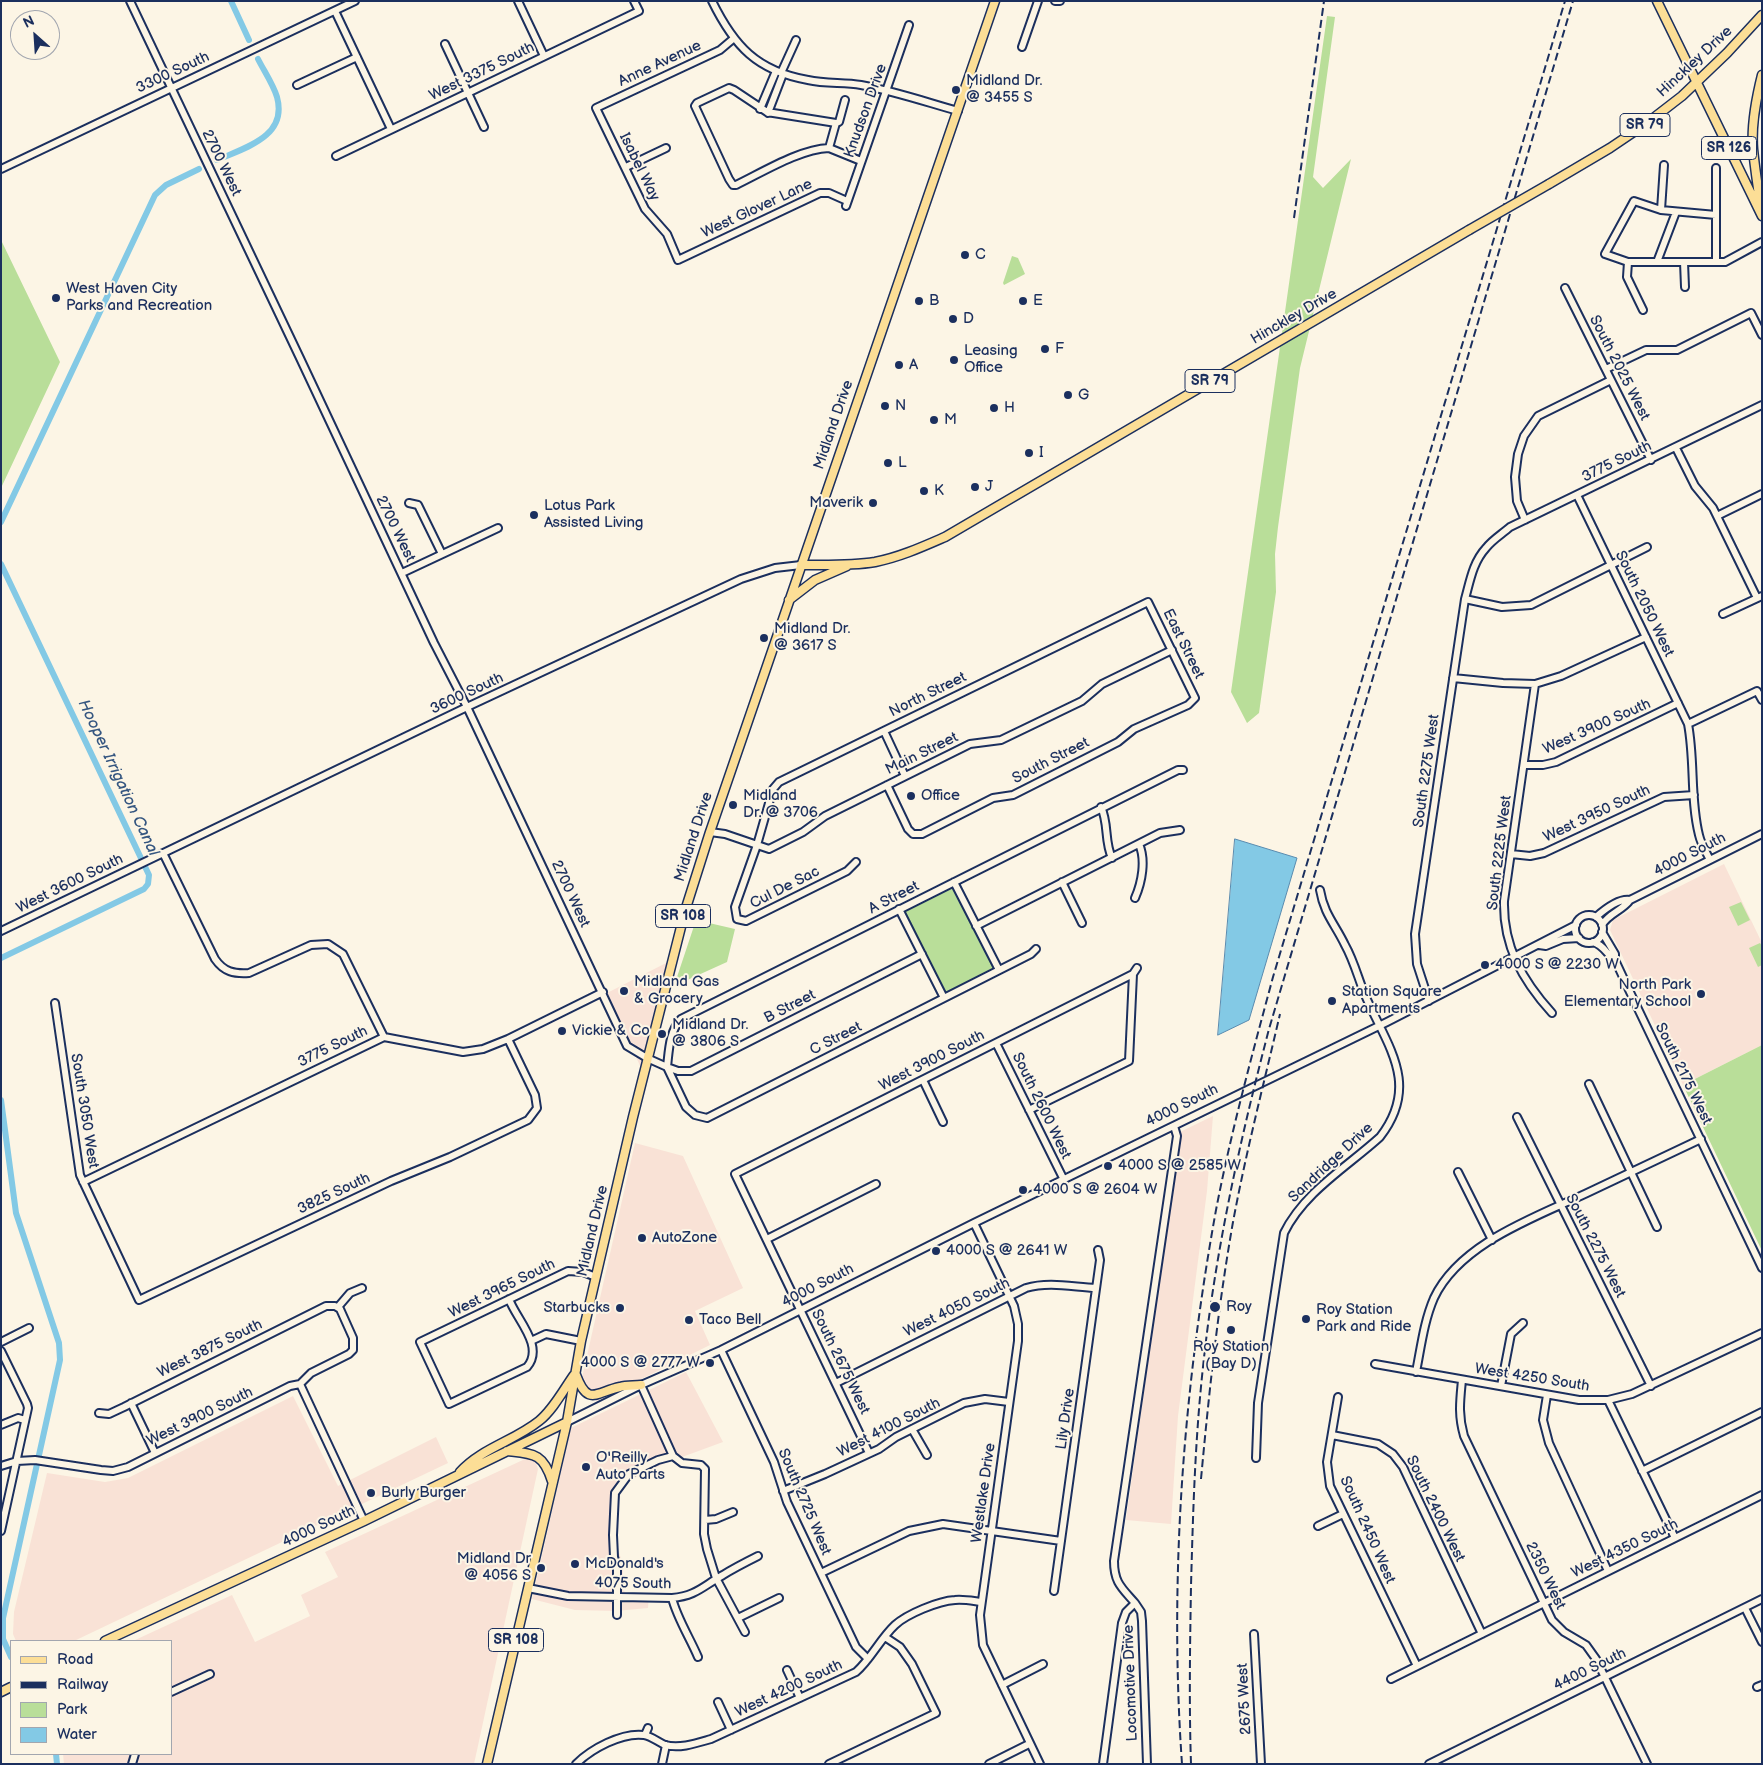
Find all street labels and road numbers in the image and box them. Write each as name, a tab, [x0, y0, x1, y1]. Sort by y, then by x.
street label: Hinckley Drive	[1654, 23, 1736, 101]
street label: Anne Avenue	[616, 37, 704, 91]
street label: West 3375 South	[426, 39, 538, 105]
street label: 3300 South	[133, 48, 213, 98]
street label: Knudson Drive	[841, 62, 891, 160]
road number: SR 79	[1620, 114, 1670, 136]
street label: 2700 West	[197, 127, 245, 199]
street label: Isabel Way	[615, 130, 663, 204]
road number: SR 126	[1702, 136, 1756, 160]
street label: West Glover Lane	[699, 175, 815, 243]
street label: Hinckley Drive	[1248, 285, 1340, 349]
street label: South 2025 West	[1585, 312, 1653, 424]
road number: SR 79	[1185, 370, 1235, 392]
street label: Midland Drive	[810, 378, 858, 472]
street label: 3775 South	[1579, 437, 1655, 487]
street label: 2700 West	[371, 493, 419, 565]
street label: South 2050 West	[1611, 548, 1677, 660]
street label: East Street	[1158, 606, 1208, 682]
street label: 3600 South	[427, 669, 507, 719]
street label: North Street	[887, 669, 969, 721]
street label: West 3900 South	[1540, 695, 1654, 759]
street label: South 2275 West	[1410, 713, 1444, 829]
street label: Main Street	[883, 729, 961, 779]
street label: South Street	[1010, 734, 1092, 788]
street label: West 3950 South	[1541, 781, 1653, 847]
street label: Midland Drive	[671, 790, 717, 884]
street label: South 2225 West	[1484, 794, 1516, 912]
street label: 4000 South	[1651, 829, 1729, 881]
street label: West 3600 South	[14, 850, 126, 918]
street label: 2700 West	[547, 858, 593, 930]
street label: Cul De Sac	[747, 863, 823, 913]
street label: A Street	[866, 878, 922, 918]
road number: SR 108	[656, 904, 710, 928]
street label: B Street	[761, 986, 819, 1028]
street label: C Street	[807, 1018, 865, 1060]
street label: South 2175 West	[1651, 1020, 1715, 1128]
street label: 3775 South	[295, 1022, 371, 1072]
street label: West 3900 South	[876, 1027, 988, 1095]
street label: South 2600 West	[1007, 1050, 1075, 1162]
street label: South 3050 West	[66, 1052, 102, 1170]
street label: 4000 South	[1143, 1081, 1221, 1131]
street label: Sandridge Drive	[1285, 1119, 1377, 1207]
street label: 3825 South	[295, 1169, 373, 1219]
street label: Midland Drive	[574, 1184, 612, 1278]
street label: South 2275 West	[1561, 1191, 1629, 1301]
street label: West 3965 South	[446, 1255, 558, 1323]
street label: 4000 South	[779, 1260, 857, 1312]
street label: West 4050 South	[901, 1274, 1013, 1342]
street label: South 2675 West	[807, 1307, 873, 1417]
street label: West 3875 South	[155, 1316, 265, 1382]
street label: West 4250 South	[1473, 1360, 1591, 1396]
street label: West 3900 South	[144, 1383, 256, 1451]
street label: Lily Drive	[1053, 1387, 1079, 1451]
street label: West 4100 South	[835, 1394, 943, 1462]
street label: Westlake Drive	[968, 1442, 1000, 1544]
street label: South 2725 West	[773, 1446, 835, 1558]
street label: South 2400 West	[1401, 1453, 1469, 1565]
street label: South 2450 West	[1335, 1473, 1399, 1587]
street label: 4000 South	[280, 1502, 358, 1552]
street label: West 4350 South	[1569, 1515, 1681, 1583]
street label: 2350 West	[1521, 1539, 1569, 1613]
street label: 4075 South	[595, 1574, 671, 1594]
street label: Locomotive Drive	[1120, 1624, 1142, 1742]
road number: SR 108	[488, 1628, 544, 1652]
street label: 4400 South	[1551, 1645, 1629, 1695]
street label: West 4200 South	[733, 1656, 845, 1722]
street label: 2675 West	[1234, 1663, 1256, 1735]

